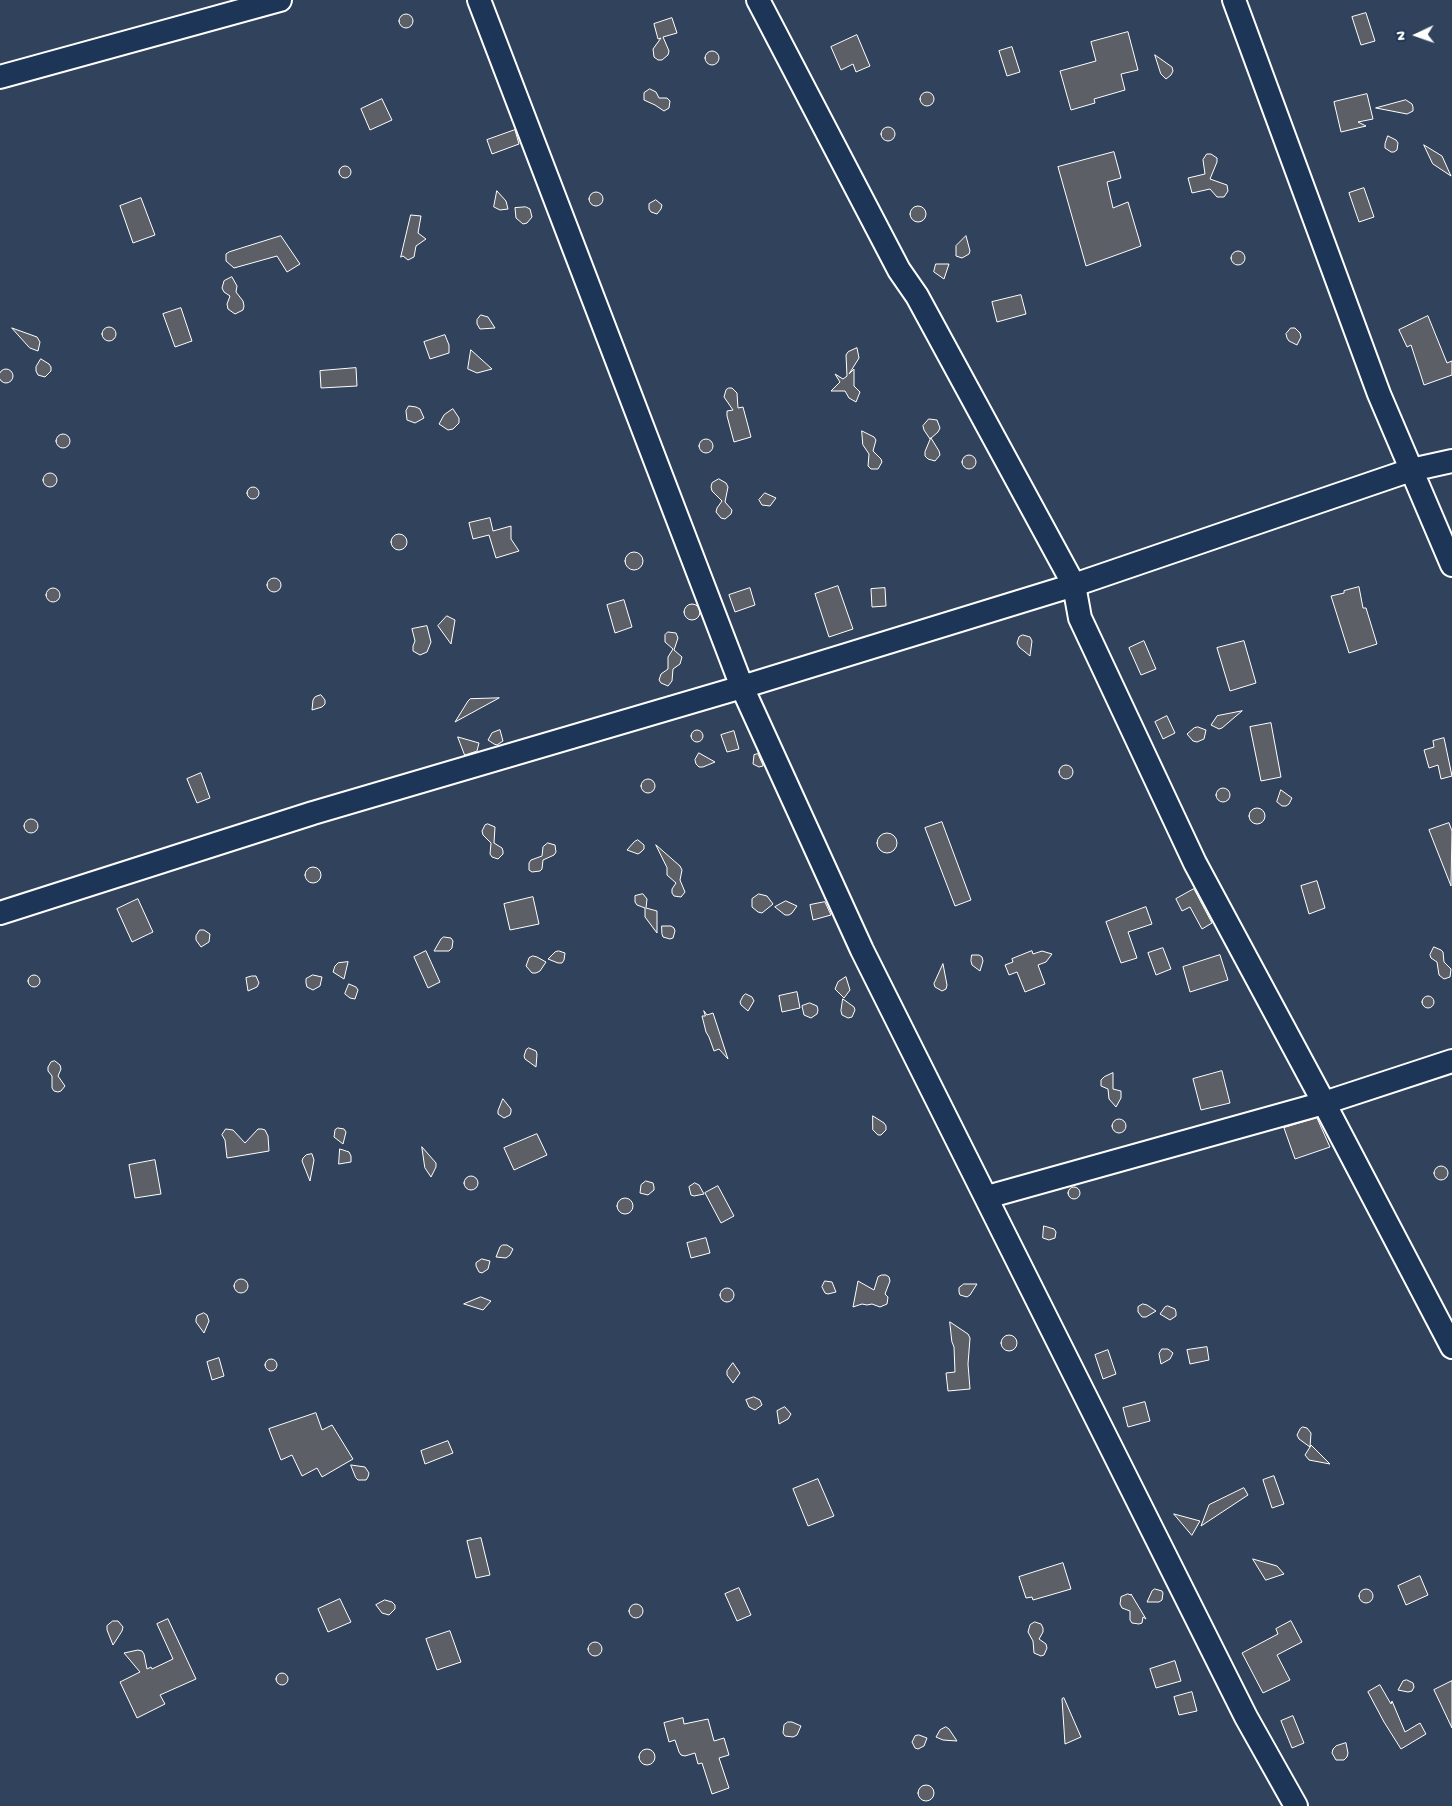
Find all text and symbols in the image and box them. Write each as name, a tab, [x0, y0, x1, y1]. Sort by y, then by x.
north arrow	[1392, 10, 1442, 60]
text: N	[1393, 31, 1410, 41]

